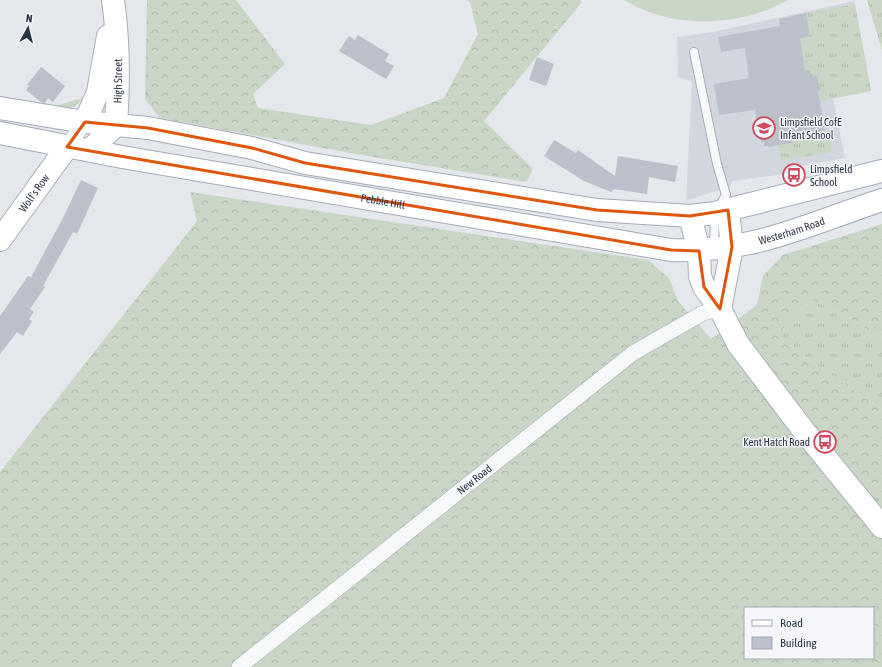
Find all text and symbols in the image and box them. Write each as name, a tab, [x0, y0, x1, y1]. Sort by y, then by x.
north arrow	[8, 8, 48, 48]
text: N	[25, 12, 33, 24]
street label: High Street	[111, 59, 124, 104]
school or university icon: Limpsfield CofE Infant School	[751, 115, 777, 141]
place label: Limpsfield CofE Infant School	[780, 116, 842, 141]
bus stop icon: Limpsfield School	[781, 162, 807, 188]
place label: Limpsfield School	[810, 163, 852, 188]
street label: Wolf's Row	[16, 171, 52, 214]
street label: Pebble Hill	[360, 192, 406, 211]
street label: Westerham Road	[757, 215, 826, 247]
bus stop icon: Kent Hatch Road	[812, 429, 838, 455]
place label: Kent Hatch Road	[743, 436, 810, 448]
street label: New Road	[455, 462, 494, 497]
legend	[744, 607, 874, 659]
text: Road	[780, 616, 803, 630]
text: Building	[780, 636, 818, 650]

